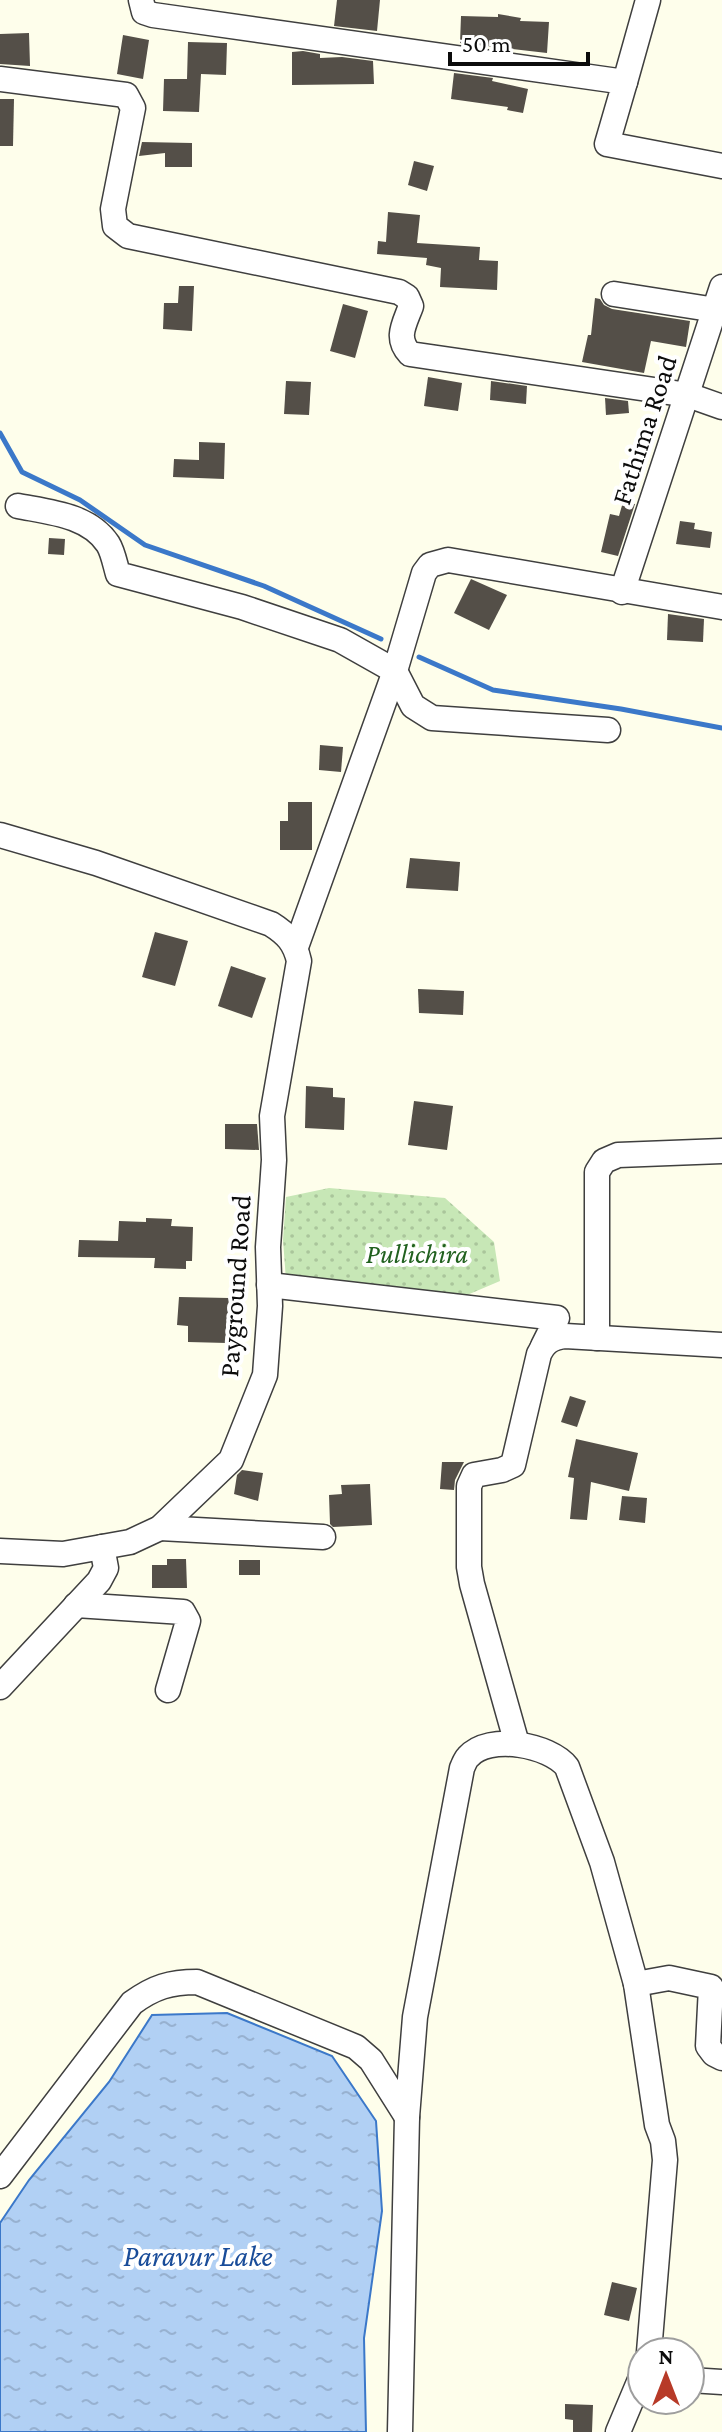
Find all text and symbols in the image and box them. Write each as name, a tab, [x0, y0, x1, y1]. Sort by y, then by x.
scale bar	[450, 16, 588, 66]
text: 50 m	[462, 30, 511, 57]
street label: Fathima Road	[605, 351, 683, 509]
street label: Payground Road	[213, 1194, 257, 1378]
park label: Pullichira	[366, 1238, 468, 1269]
water label: Paravur Lake	[123, 2239, 273, 2272]
north arrow	[626, 2336, 706, 2416]
text: N	[659, 2344, 674, 2369]

